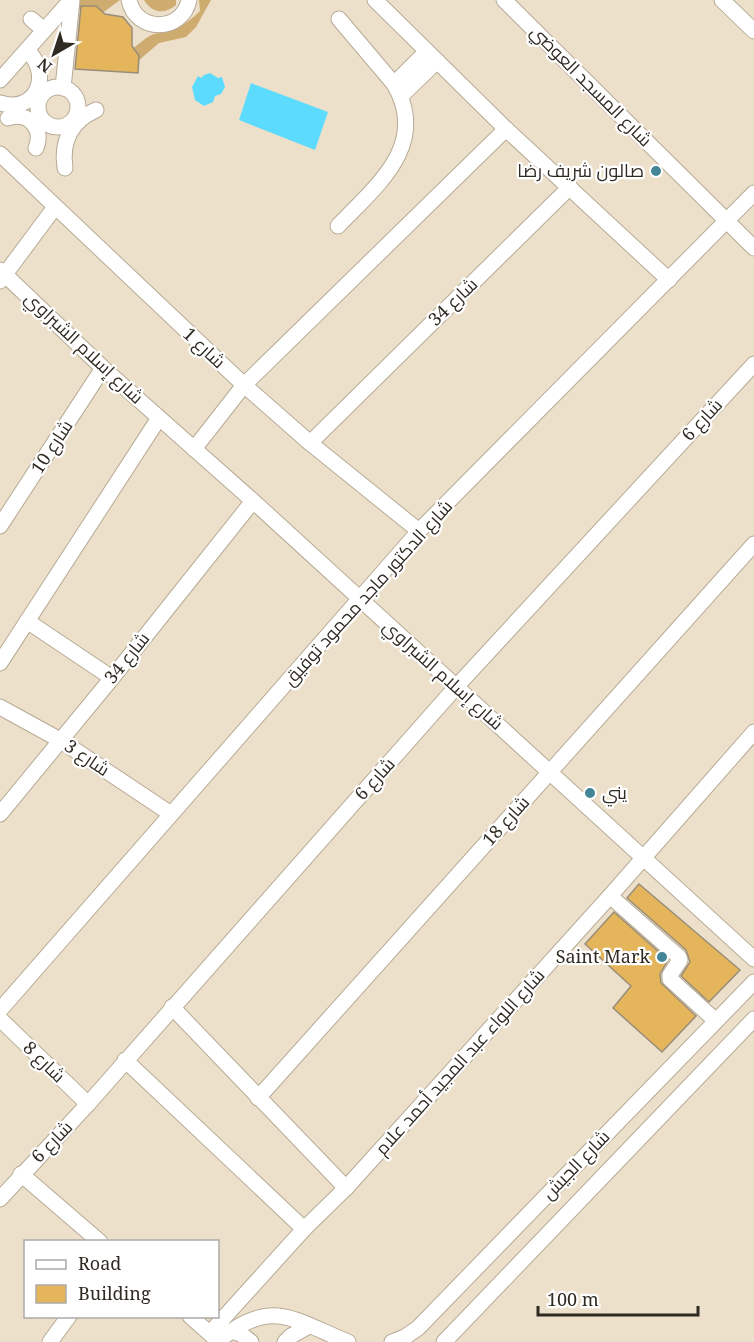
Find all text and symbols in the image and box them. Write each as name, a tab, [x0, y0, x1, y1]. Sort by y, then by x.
street label: شارع المسجد العوضي	[524, 19, 658, 153]
north arrow	[24, 24, 84, 84]
text: N	[32, 53, 56, 78]
place label: صالون شريف رضا	[517, 158, 644, 182]
marker: صالون شريف رضا	[649, 164, 663, 178]
street label: شارع 34	[423, 272, 483, 331]
street label: شارع إسلام الشبراوي	[18, 286, 149, 411]
street label: شارع 1	[178, 322, 231, 374]
street label: شارع 6	[676, 393, 728, 446]
street label: شارع 10	[25, 415, 78, 479]
street label: شارع الدكتور ماجد محمود توفيق	[277, 494, 458, 691]
street label: شارع إسلام الشبراوي	[376, 614, 509, 737]
street label: شارع 34	[98, 627, 155, 689]
street label: شارع 3	[60, 733, 115, 782]
street label: شارع 6	[349, 752, 401, 805]
place label: يني	[602, 780, 627, 807]
marker: يني	[583, 786, 597, 800]
street label: شارع 18	[476, 790, 535, 851]
place label: Saint Mark	[556, 944, 650, 968]
marker: Saint Mark	[655, 950, 669, 964]
street label: شارع اللواء عبد المجيد أحمد علام	[369, 963, 550, 1160]
street label: شارع 8	[18, 1035, 71, 1088]
street label: شارع 6	[25, 1115, 78, 1168]
street label: شارع الجيش	[536, 1124, 615, 1205]
legend	[24, 1240, 219, 1318]
text: Road	[78, 1251, 121, 1275]
scale bar	[538, 1279, 698, 1317]
text: Building	[78, 1281, 151, 1305]
text: 100 m	[547, 1287, 599, 1311]

